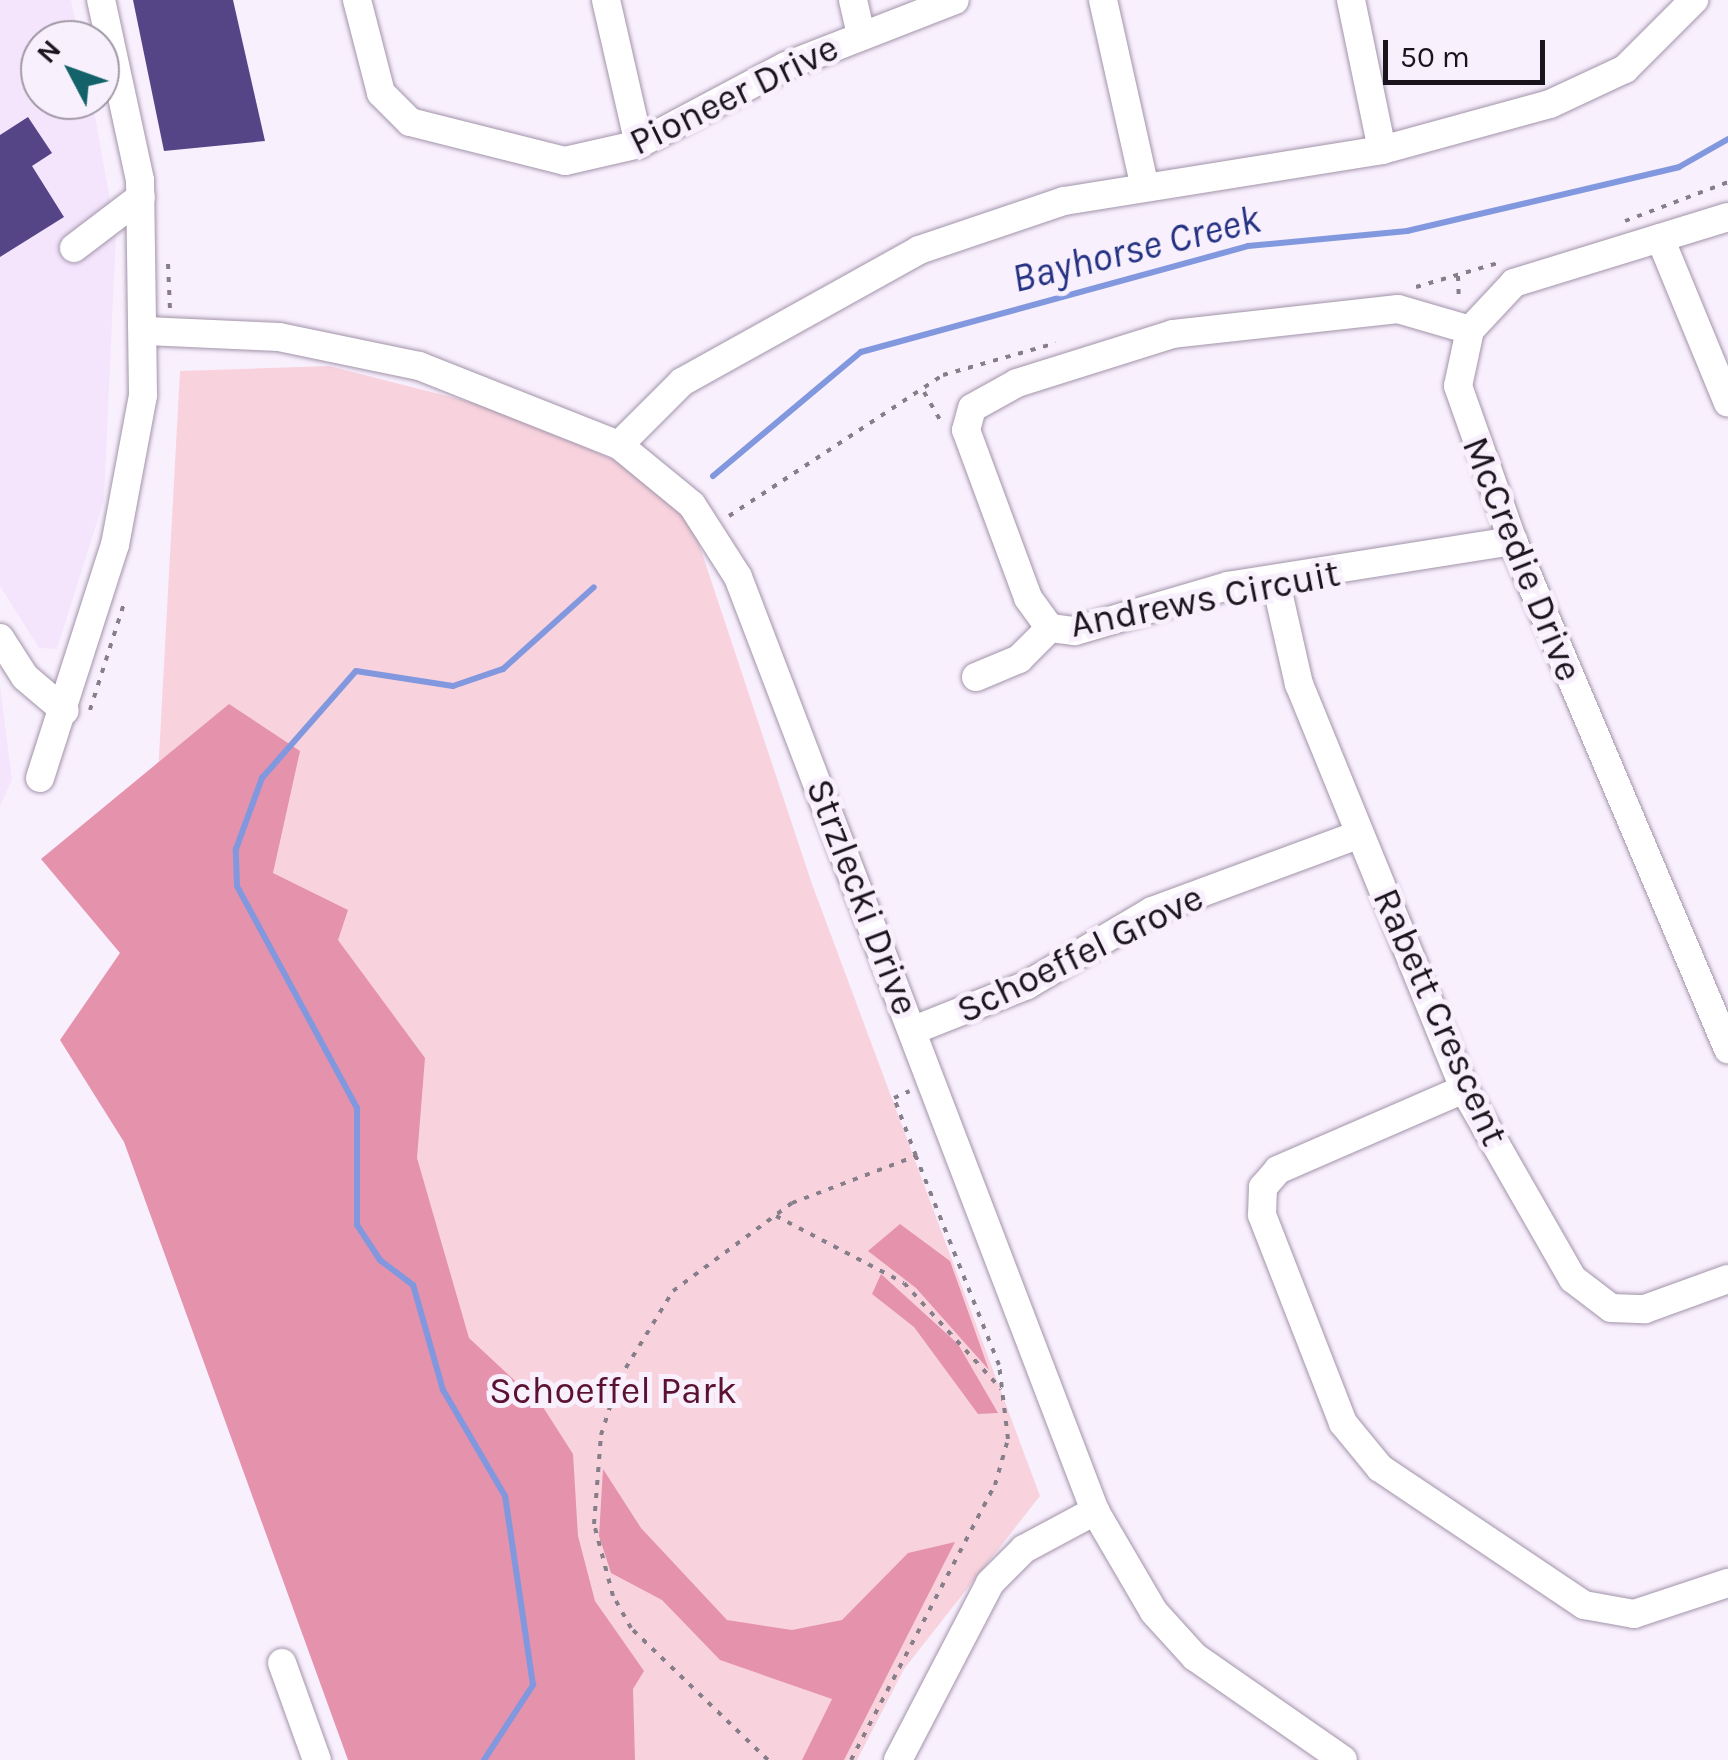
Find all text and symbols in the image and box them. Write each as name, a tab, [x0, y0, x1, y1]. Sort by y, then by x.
north arrow	[20, 20, 120, 120]
scale bar	[1388, 20, 1550, 82]
street label: Pioneer Drive	[622, 25, 846, 165]
text: N	[29, 33, 68, 70]
text: 50 m	[1400, 39, 1470, 75]
water label: Bayhorse Creek	[1007, 195, 1265, 303]
street label: McCredie Drive	[1452, 430, 1592, 688]
street label: Andrews Circuit	[1066, 551, 1344, 647]
street label: Strzlecki Drive	[796, 772, 928, 1022]
street label: Schoeffel Grove	[949, 875, 1211, 1033]
street label: Rabett Crescent	[1363, 881, 1517, 1153]
park label: Schoeffel Park	[489, 1368, 737, 1414]

